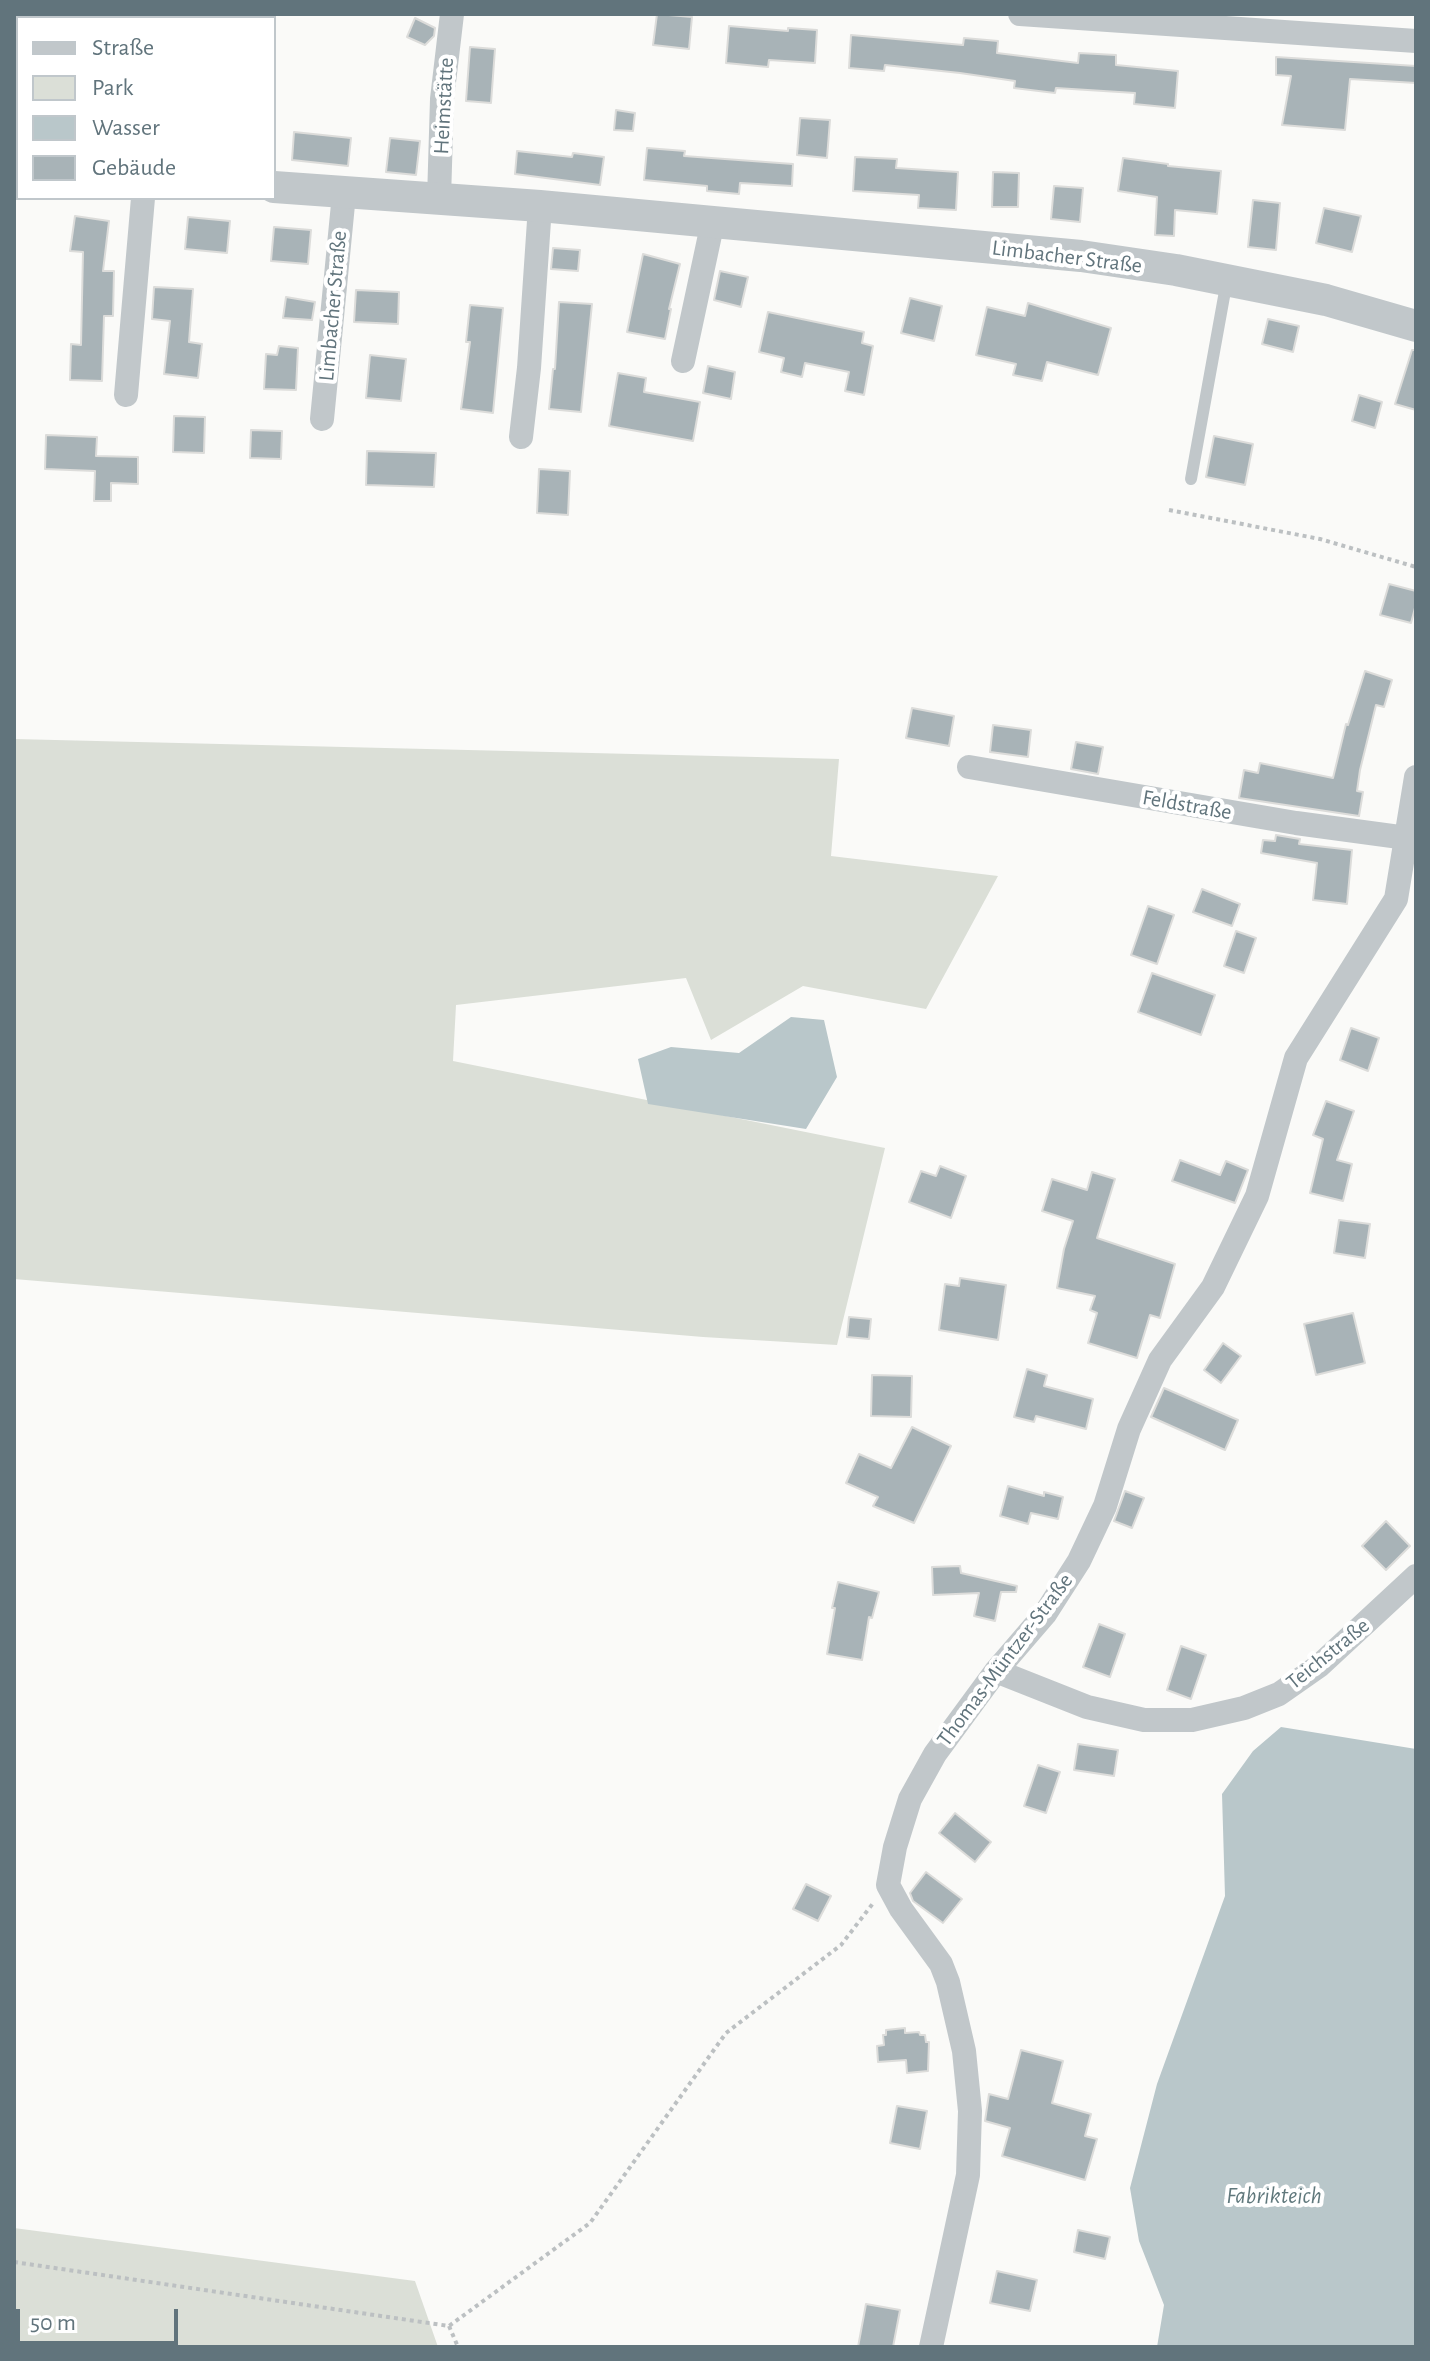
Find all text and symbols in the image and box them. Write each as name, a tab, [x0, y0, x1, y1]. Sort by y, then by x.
legend	[16, 16, 276, 200]
text: Straße	[92, 36, 154, 60]
street label: Heimstätte	[428, 57, 460, 155]
text: Park	[92, 76, 133, 100]
text: Wasser	[92, 116, 160, 140]
text: Gebäude	[92, 156, 176, 180]
street label: Limbacher Straße	[313, 230, 353, 382]
street label: Limbacher Straße	[990, 235, 1144, 279]
street label: Feldstraße	[1140, 784, 1234, 826]
street label: Thomas-Müntzer-Straße	[931, 1568, 1079, 1752]
street label: Teichstraße	[1281, 1613, 1375, 1695]
water label: Fabrikteich	[1226, 2182, 1322, 2210]
scale bar	[20, 2293, 182, 2343]
text: 50 m	[30, 2311, 76, 2335]

